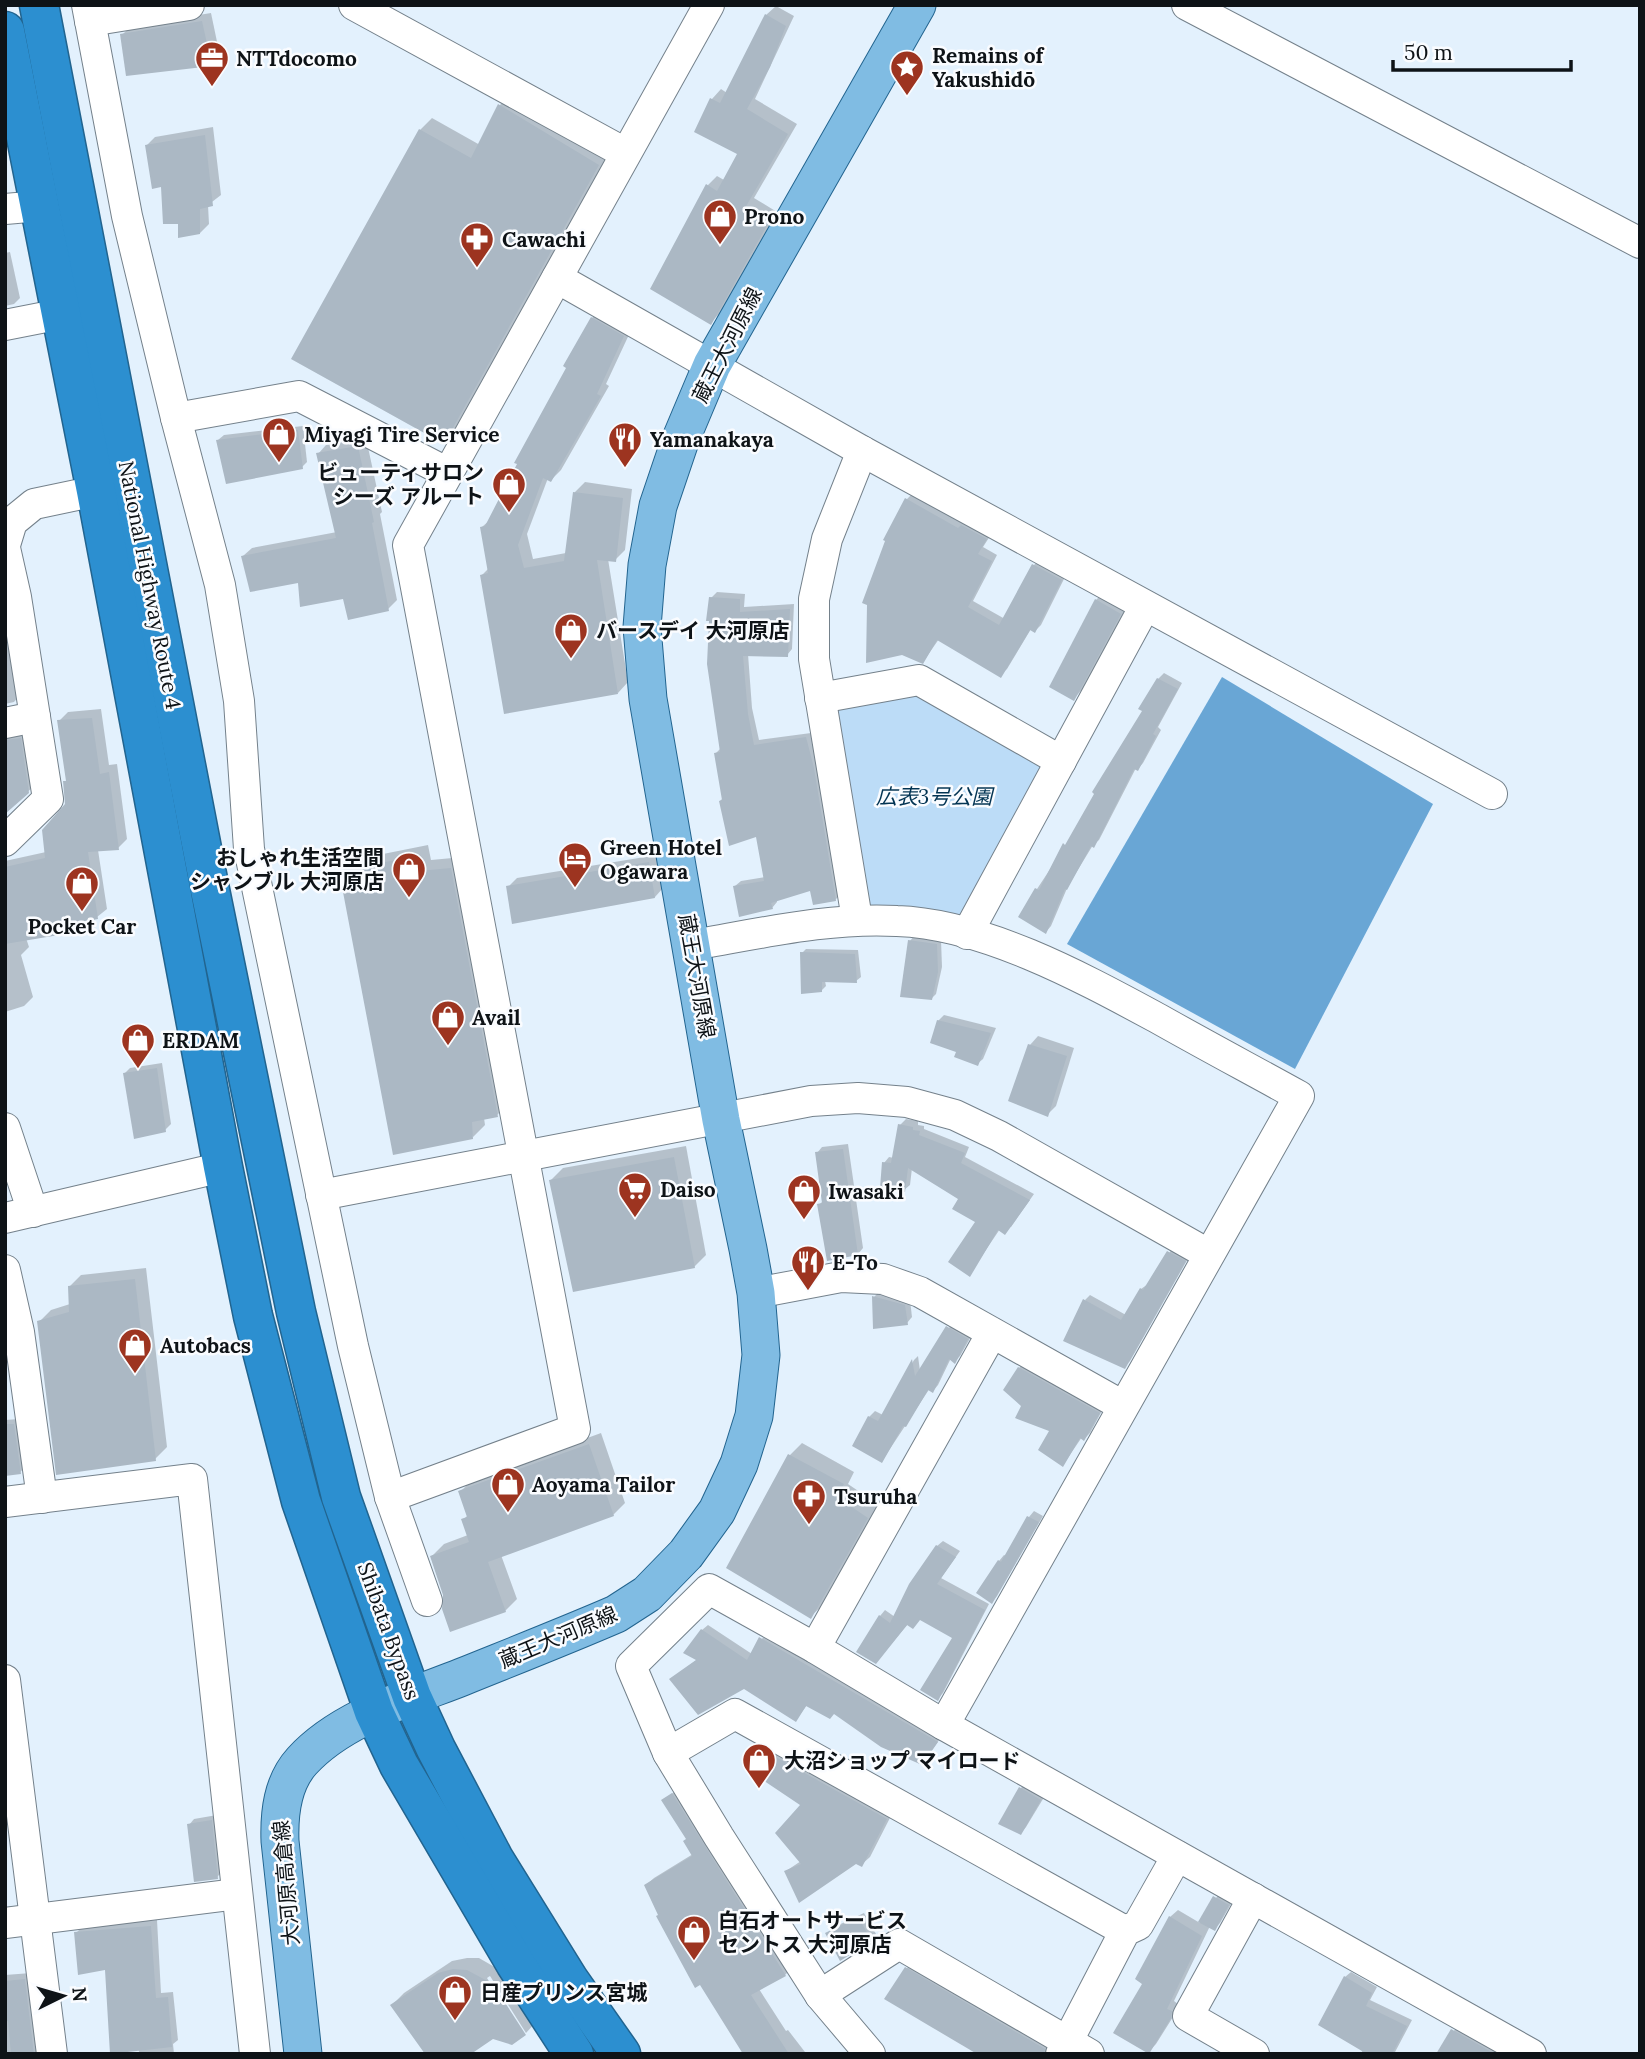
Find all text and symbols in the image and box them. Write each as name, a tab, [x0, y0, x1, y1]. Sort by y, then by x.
scale bar	[1393, 28, 1572, 72]
office icon: NTTdocomo	[193, 39, 231, 88]
text: 50 m	[1404, 39, 1453, 66]
place label: Remains of Yakushidō	[932, 42, 1045, 93]
place label: NTTdocomo	[236, 45, 357, 72]
place icon: Remains of Yakushidō	[888, 48, 926, 97]
shop icon: Prono	[701, 197, 739, 246]
place label: Prono	[744, 203, 805, 230]
pharmacy icon: Cawachi	[458, 220, 496, 269]
place label: Cawachi	[502, 226, 586, 253]
street label: 蔵王大河原線	[686, 283, 768, 407]
shop icon: Miyagi Tire Service	[260, 415, 298, 464]
restaurant icon: Yamanakaya	[606, 420, 644, 469]
place label: Miyagi Tire Service	[304, 421, 500, 448]
place label: Yamanakaya	[650, 426, 774, 453]
street label: National Highway Route 4	[113, 458, 187, 712]
place label: ビューティサロン シーズ アルート	[317, 459, 484, 510]
shop icon: ビューティサロン シーズ アルート	[490, 465, 528, 514]
shop icon: バースデイ 大河原店	[552, 611, 590, 660]
place label: バースデイ 大河原店	[596, 617, 789, 644]
park label: 広表3号公園	[876, 783, 995, 810]
place label: Green Hotel Ogawara	[600, 834, 722, 885]
hotel icon: Green Hotel Ogawara	[556, 840, 594, 889]
place label: おしゃれ生活空間 シャンブル 大河原店	[190, 844, 384, 895]
shop icon: おしゃれ生活空間 シャンブル 大河原店	[390, 850, 428, 899]
shop icon: Pocket Car	[63, 864, 101, 913]
street label: 蔵王大河原線	[673, 912, 721, 1040]
place label: Pocket Car	[28, 913, 136, 940]
shop icon: Avail	[429, 998, 467, 1047]
place label: Avail	[472, 1004, 521, 1031]
shop icon: ERDAM	[119, 1021, 157, 1070]
place label: ERDAM	[162, 1027, 239, 1054]
supermarket icon: Daiso	[616, 1170, 654, 1219]
shop icon: Iwasaki	[785, 1172, 823, 1221]
place label: Daiso	[660, 1176, 716, 1203]
place label: Iwasaki	[828, 1178, 904, 1205]
restaurant icon: E-To	[789, 1243, 827, 1292]
place label: E-To	[832, 1249, 878, 1276]
shop icon: Autobacs	[116, 1326, 154, 1375]
place label: Autobacs	[160, 1332, 251, 1359]
shop icon: Aoyama Tailor	[489, 1465, 527, 1514]
place label: Aoyama Tailor	[532, 1471, 675, 1498]
pharmacy icon: Tsuruha	[790, 1477, 828, 1526]
place label: Tsuruha	[834, 1483, 917, 1510]
street label: Shibata Bypass	[352, 1558, 426, 1704]
street label: 蔵王大河原線	[495, 1600, 621, 1674]
shop icon: 大沼ショップ マイロード	[740, 1741, 778, 1790]
place label: 大沼ショップ マイロード	[784, 1747, 1021, 1774]
street label: 大河原高倉線	[267, 1819, 305, 1947]
place label: 白石オートサービス セントス 大河原店	[718, 1907, 907, 1958]
shop icon: 白石オートサービス セントス 大河原店	[675, 1913, 713, 1962]
north arrow	[28, 1961, 98, 2031]
shop icon: 日産プリンス宮城	[436, 1973, 474, 2022]
place label: 日産プリンス宮城	[480, 1979, 648, 2006]
text: N	[67, 1986, 93, 2003]

